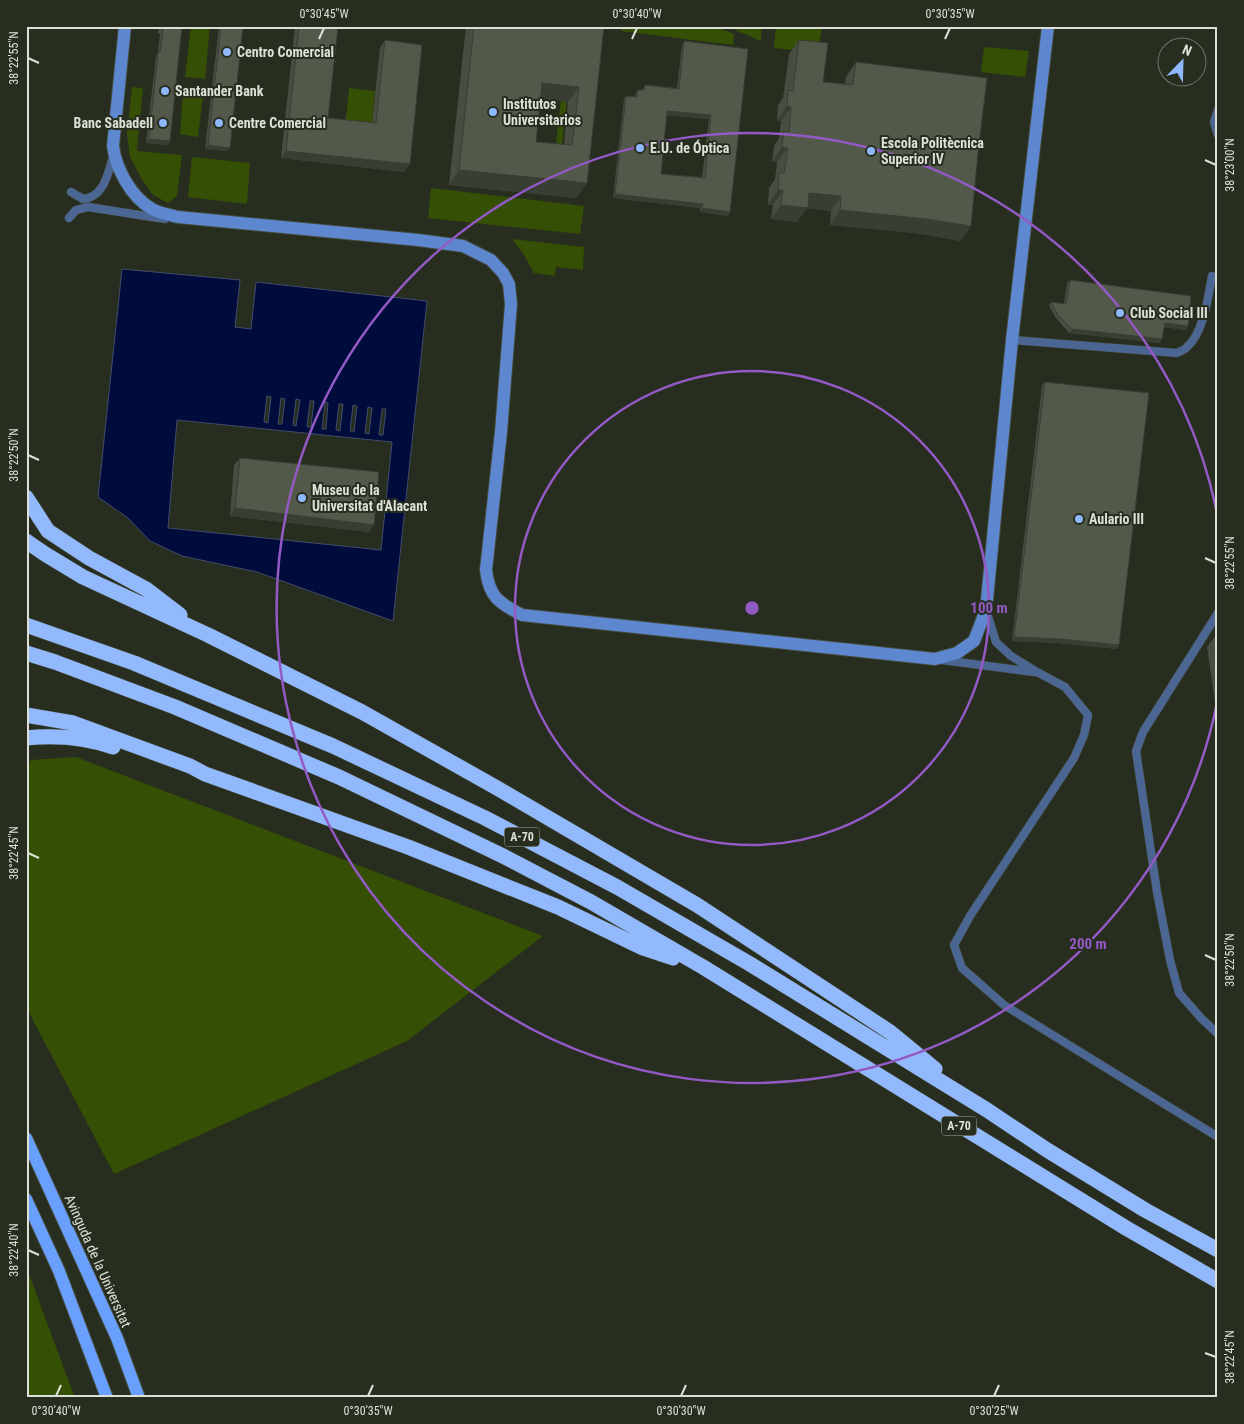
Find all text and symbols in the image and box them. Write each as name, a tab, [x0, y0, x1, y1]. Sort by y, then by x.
text: 0°30'45"W	[299, 7, 349, 21]
text: 0°30'40"W	[612, 7, 662, 21]
text: 0°30'35"W	[925, 7, 975, 21]
text: 38°22'55"N	[7, 31, 21, 85]
north arrow	[1156, 38, 1206, 88]
text: N	[1180, 41, 1194, 59]
place label: Centro Comercial	[237, 44, 334, 60]
marker: Centro Comercial	[221, 46, 233, 58]
place label: Santander Bank	[175, 83, 264, 99]
marker: Santander Bank	[159, 85, 171, 97]
place label: Institutos Universitarios	[503, 96, 581, 128]
marker: Institutos Universitarios	[487, 106, 499, 118]
place label: Banc Sabadell	[74, 115, 153, 131]
place label: Centre Comercial	[229, 115, 326, 131]
marker: Banc Sabadell	[157, 117, 169, 129]
marker: Centre Comercial	[213, 117, 225, 129]
place label: Escola Politècnica Superior IV	[881, 135, 984, 167]
text: 38°23'00"N	[1223, 138, 1237, 192]
place label: E.U. de Óptica	[650, 139, 730, 156]
marker: E.U. de Óptica	[634, 142, 646, 154]
marker: Escola Politècnica Superior IV	[865, 145, 877, 157]
place label: Club Social III	[1130, 305, 1208, 321]
marker: Club Social III	[1114, 307, 1126, 319]
text: 38°22'50"N	[7, 428, 21, 482]
place label: Museu de la Universitat d'Alacant	[312, 482, 427, 514]
marker: Museu de la Universitat d'Alacant	[296, 492, 308, 504]
place label: Aulario III	[1089, 511, 1144, 527]
marker: Aulario III	[1073, 513, 1085, 525]
text: 38°22'55"N	[1223, 536, 1237, 590]
centre of rings	[743, 599, 761, 617]
text: 100 m	[970, 599, 1008, 617]
text: 38°22'45"N	[7, 826, 21, 880]
road number: A-70	[504, 828, 540, 846]
text: 38°22'50"N	[1223, 933, 1237, 987]
text: 200 m	[1069, 935, 1107, 953]
road number: A-70	[942, 1116, 976, 1136]
street label: Avinguda de la Universitat	[62, 1192, 134, 1330]
text: 38°22'40"N	[7, 1223, 21, 1277]
text: 38°22'45"N	[1223, 1330, 1237, 1384]
text: 0°30'40"W	[31, 1404, 81, 1418]
text: 0°30'35"W	[343, 1404, 393, 1418]
text: 0°30'30"W	[656, 1404, 706, 1418]
text: 0°30'25"W	[969, 1404, 1019, 1418]

